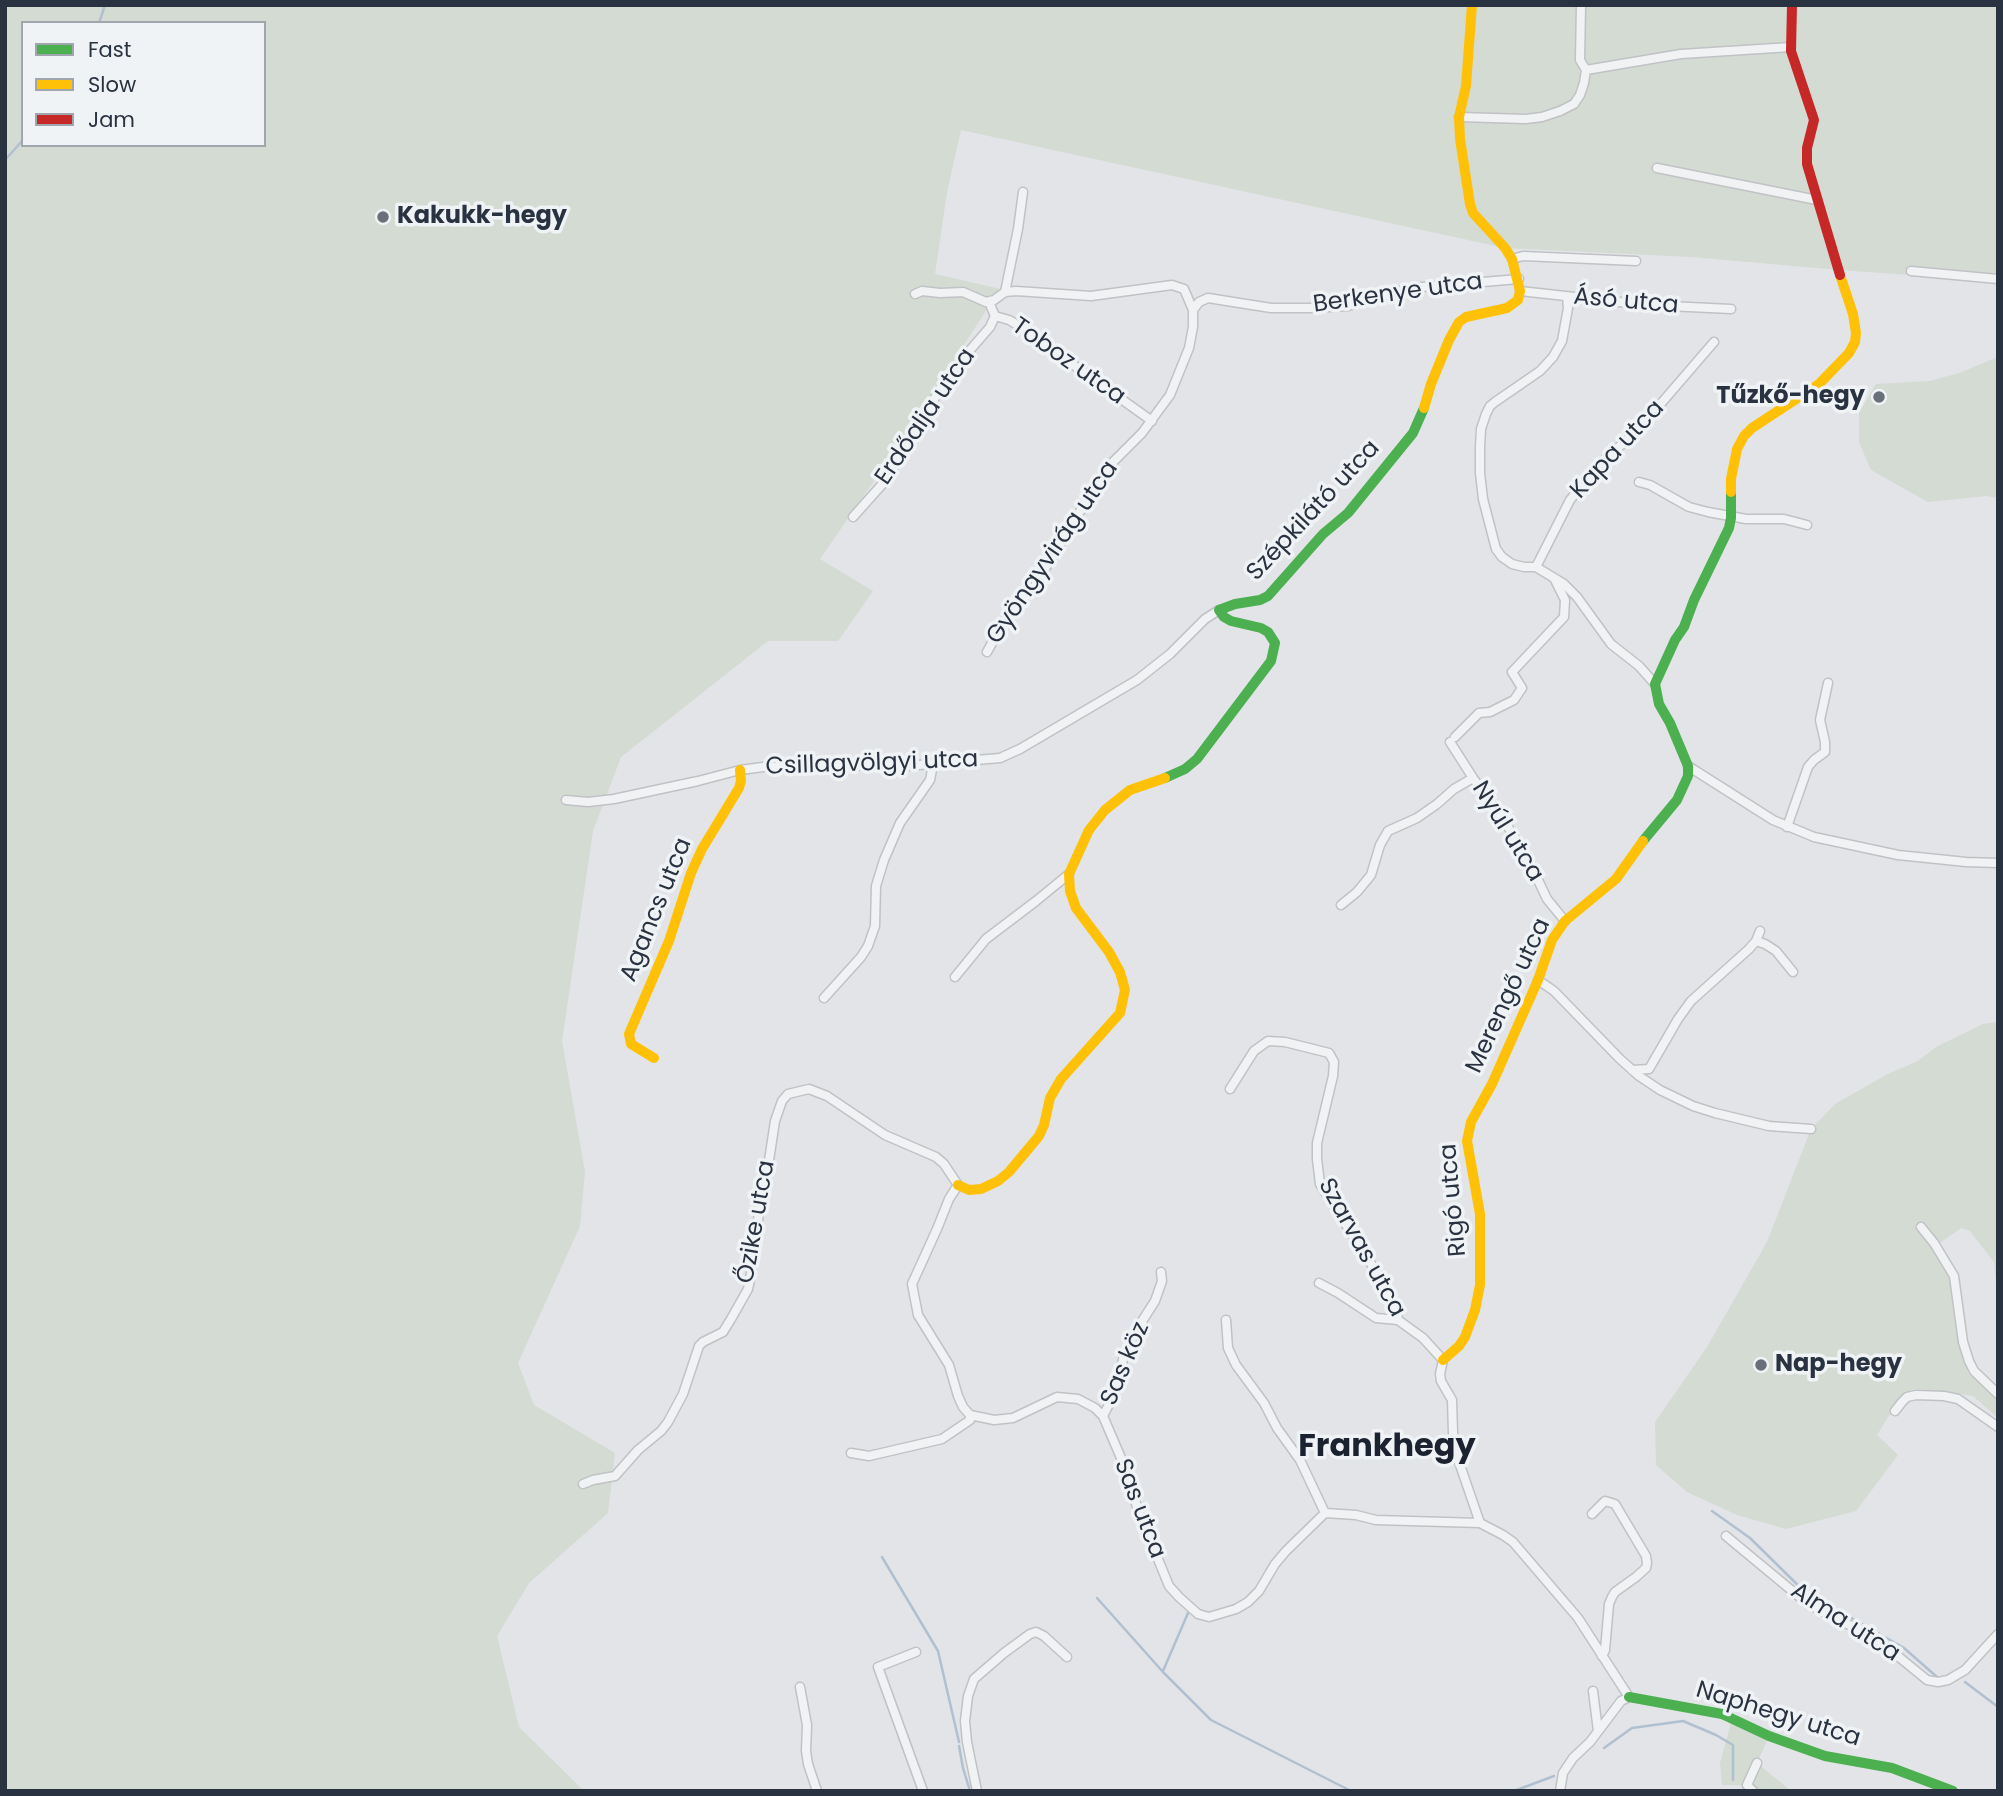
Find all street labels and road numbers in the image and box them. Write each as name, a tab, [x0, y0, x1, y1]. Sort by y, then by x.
street label: Berkenye utca	[1311, 268, 1485, 320]
street label: Ásó utca	[1572, 283, 1680, 321]
street label: Toboz utca	[1006, 312, 1130, 412]
street label: Erdőalja utca	[870, 343, 982, 491]
street label: Kapa utca	[1565, 395, 1671, 505]
street label: Szépkilátó utca	[1241, 435, 1387, 587]
street label: Gyöngyvirág utca	[981, 456, 1125, 650]
street label: Csillagvölgyi utca	[765, 746, 979, 782]
street label: Nyúl utca	[1465, 776, 1549, 888]
street label: Agancs utca	[615, 834, 699, 986]
street label: Merengő utca	[1461, 914, 1557, 1078]
street label: Rigó utca	[1435, 1142, 1473, 1258]
street label: Őzike utca	[732, 1158, 782, 1286]
street label: Szarvas utca	[1311, 1174, 1411, 1322]
street label: Sas köz	[1096, 1318, 1156, 1410]
street label: Sas utca	[1107, 1455, 1171, 1563]
street label: Alma utca	[1785, 1577, 1905, 1669]
street label: Naphegy utca	[1692, 1676, 1864, 1754]

